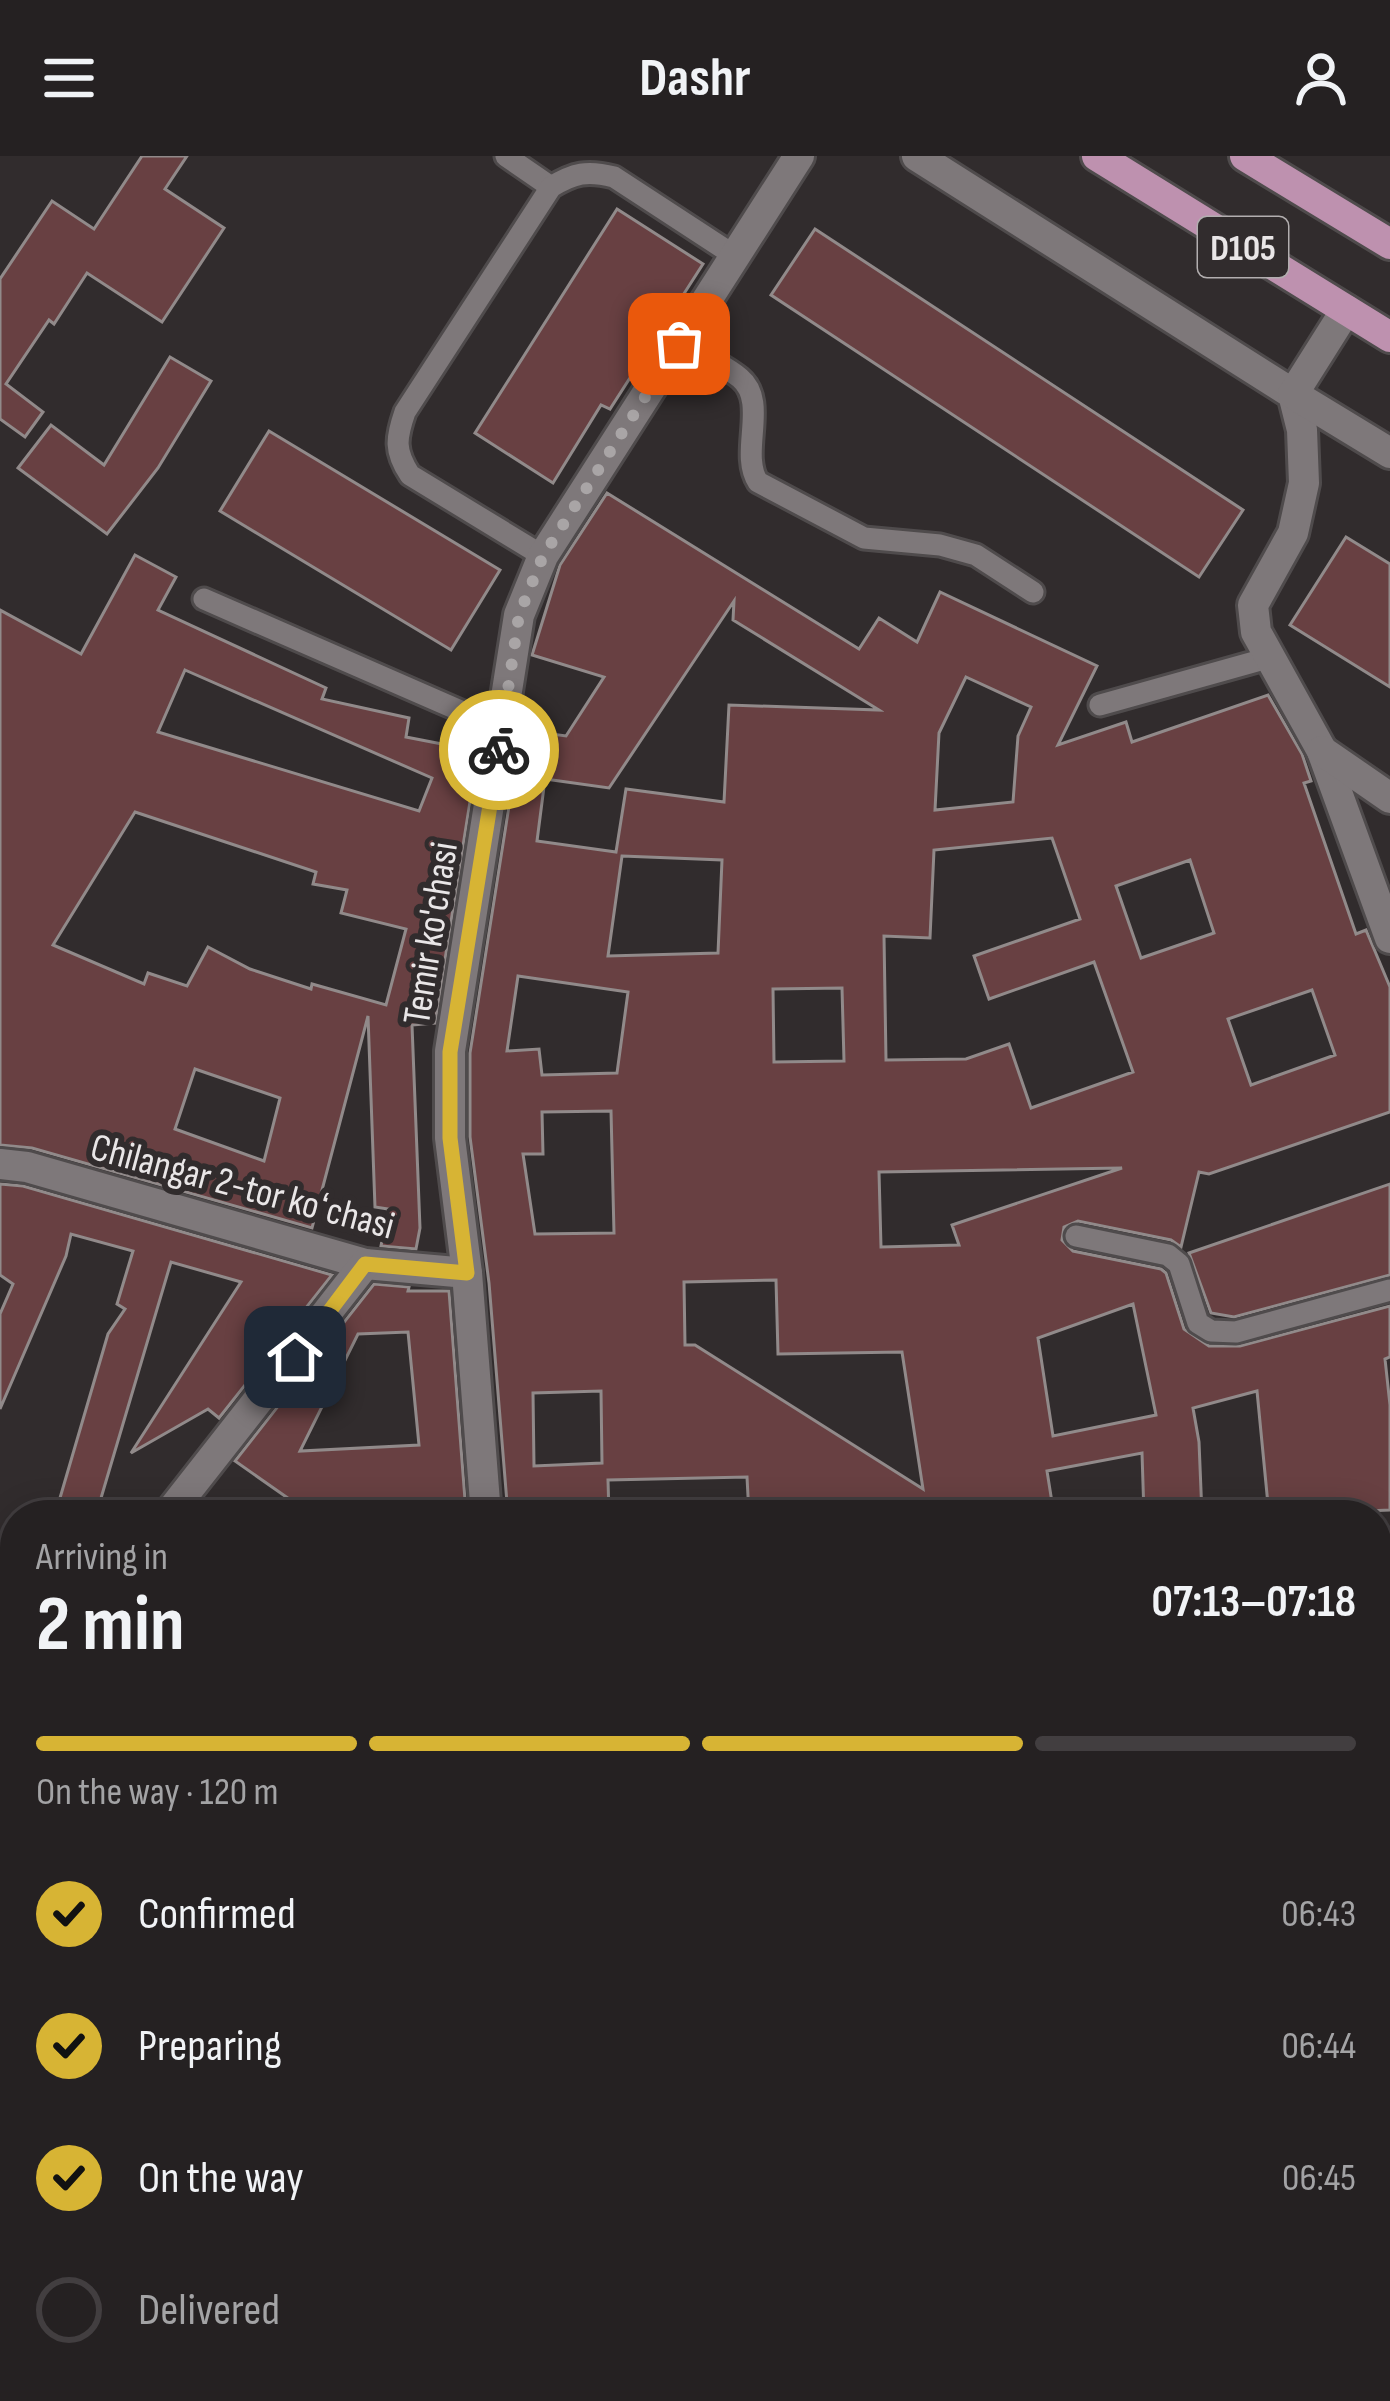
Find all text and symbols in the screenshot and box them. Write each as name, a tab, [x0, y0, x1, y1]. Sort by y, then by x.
icon: menu	[36, 45, 102, 111]
icon: person	[1288, 45, 1354, 111]
text: Dashr	[639, 46, 751, 111]
road number: D105	[1198, 217, 1288, 277]
pin	[628, 293, 730, 395]
icon: bag	[646, 311, 712, 377]
courier	[439, 690, 559, 810]
icon: bike	[466, 717, 532, 783]
street label: Temir ko'chasi	[394, 839, 469, 1028]
street label: Chilangar 2-tor koʻchasi	[85, 1124, 399, 1251]
pin	[244, 1306, 346, 1408]
icon: home	[262, 1324, 328, 1390]
text: Arriving in	[36, 1534, 168, 1581]
text: 07:13–07:18	[1152, 1575, 1356, 1630]
text: 2 min	[36, 1579, 185, 1672]
text: On the way · 120 m	[36, 1769, 278, 1816]
icon: check	[36, 1881, 102, 1947]
text: Confirmed	[138, 1887, 296, 1942]
text: 06:43	[1281, 1891, 1356, 1938]
icon: check	[36, 2013, 102, 2079]
text: Preparing	[138, 2019, 282, 2074]
text: 06:44	[1281, 2023, 1356, 2070]
icon: check	[36, 2145, 102, 2211]
text: On the way	[138, 2151, 304, 2206]
text: 06:45	[1282, 2155, 1356, 2202]
text: Delivered	[138, 2283, 280, 2338]

